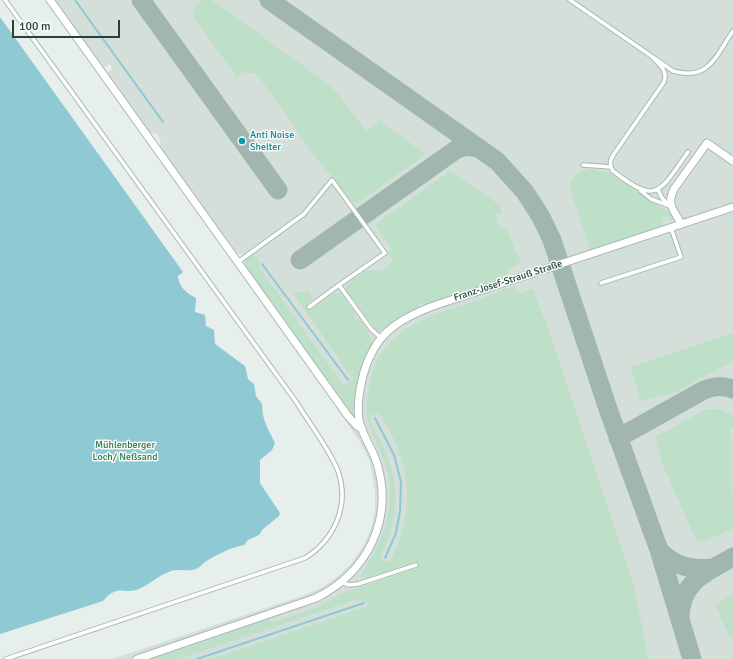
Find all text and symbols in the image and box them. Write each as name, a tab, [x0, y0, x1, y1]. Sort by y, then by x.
scale bar	[14, 12, 122, 38]
text: 100 m	[19, 19, 51, 34]
place label: Anti Noise Shelter	[250, 129, 294, 152]
marker: Anti Noise Shelter	[237, 136, 247, 146]
street label: Franz-Josef-Strauß Straße	[452, 258, 564, 304]
park label: Mühlenberger Loch/ Neßsand	[92, 439, 158, 462]

